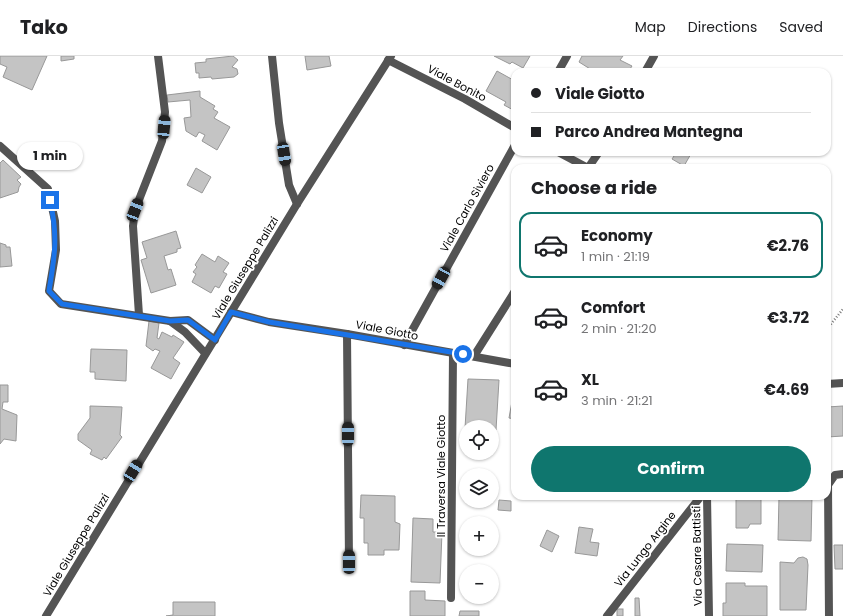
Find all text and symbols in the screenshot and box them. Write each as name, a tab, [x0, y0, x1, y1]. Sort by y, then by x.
text: Tako	[20, 14, 68, 41]
text: Map	[635, 17, 666, 37]
text: Directions	[688, 17, 757, 37]
text: Saved	[779, 17, 823, 37]
street label: Viale Bonito	[425, 61, 489, 105]
text: Viale Giotto	[555, 83, 645, 104]
car	[157, 115, 171, 139]
text: Parco Andrea Mantegna	[555, 121, 743, 142]
car	[276, 141, 292, 167]
callout: 1 min	[17, 142, 83, 170]
text: 1 min	[33, 146, 67, 165]
street label: Viale Carlo Siviero	[436, 161, 498, 255]
text: Choose a ride	[531, 175, 657, 200]
route end	[41, 191, 59, 209]
car	[125, 197, 145, 223]
street label: Viale Giuseppe Palizzi	[208, 213, 282, 322]
text: Economy	[581, 225, 653, 246]
icon: car	[533, 227, 569, 263]
text: €2.76	[767, 235, 809, 256]
text: 1 min · 21:19	[581, 247, 650, 266]
car	[430, 265, 452, 291]
text: Comfort	[581, 297, 645, 318]
icon: car	[533, 299, 569, 335]
text: €3.72	[767, 307, 809, 328]
street label: Viale Giotto	[354, 316, 420, 344]
text: 2 min · 21:20	[581, 319, 657, 338]
route start	[454, 345, 472, 363]
text: XL	[581, 369, 599, 390]
icon: car	[533, 371, 569, 407]
text: €4.69	[764, 379, 809, 400]
text: 3 min · 21:21	[581, 391, 653, 410]
street label: II Traversa Viale Giotto	[433, 415, 449, 537]
map controls	[459, 420, 499, 604]
button: locate	[459, 420, 499, 460]
car	[342, 422, 354, 446]
button: Confirm	[531, 446, 811, 492]
car	[122, 458, 144, 484]
button: layers	[459, 468, 499, 508]
street label: Viale Giuseppe Palizzi	[39, 490, 113, 599]
street label: Via Cesare Battisti	[688, 505, 706, 606]
street label: Via Lungo Argine	[610, 508, 680, 590]
button: +	[459, 516, 499, 556]
car	[343, 550, 355, 574]
button: −	[459, 564, 499, 604]

